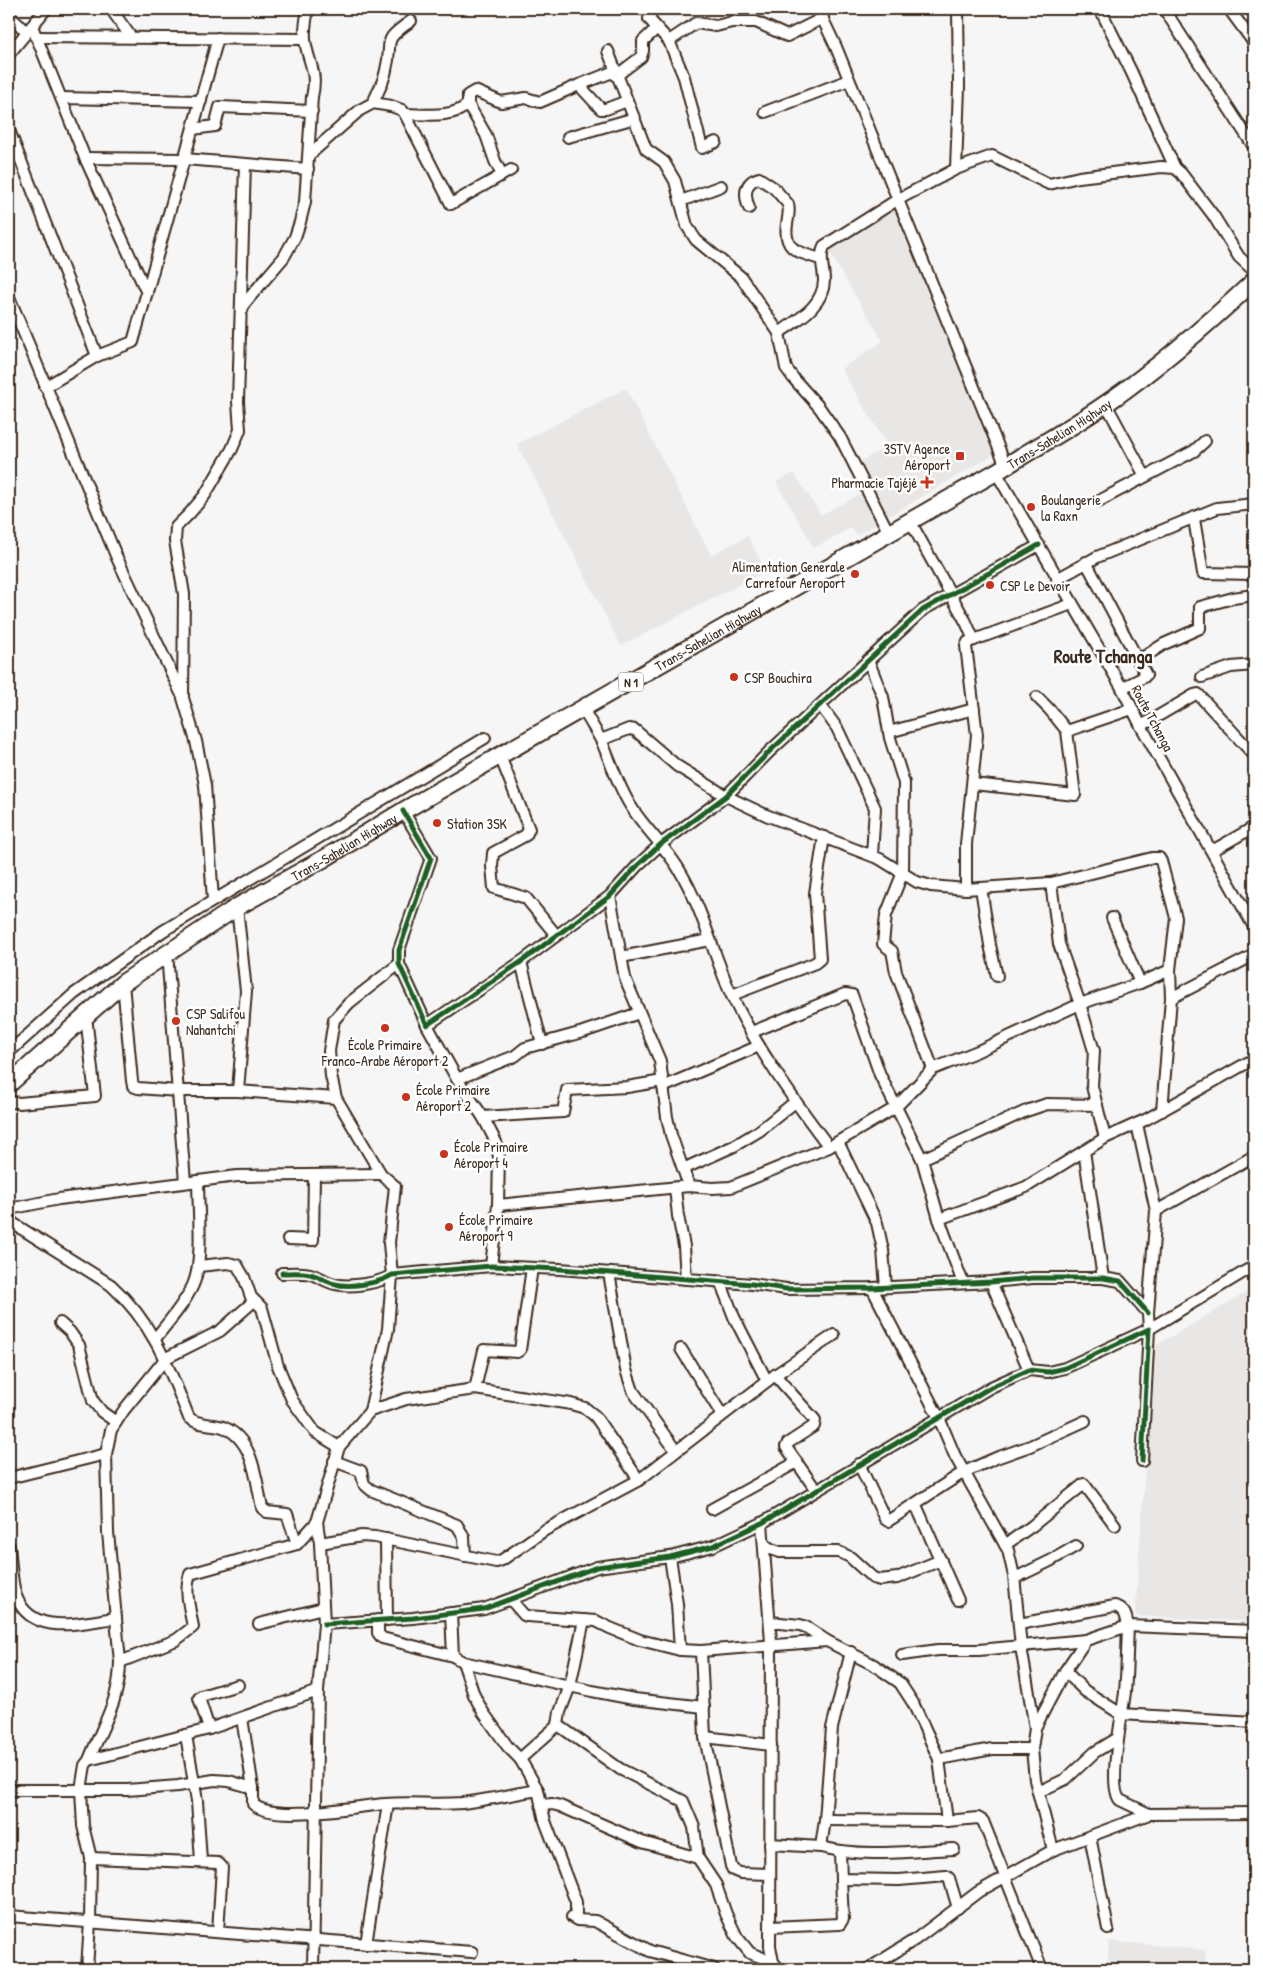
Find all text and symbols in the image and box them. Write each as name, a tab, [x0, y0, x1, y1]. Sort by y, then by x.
street label: Trans-Sahelian Highway	[1003, 393, 1116, 473]
place label: 3STV Agence Aéroport	[884, 439, 950, 475]
marker: 3STV Agence Aéroport	[954, 450, 966, 462]
place label: Pharmacie Tajéjé	[831, 473, 917, 493]
marker: Pharmacie Tajéjé	[921, 476, 933, 488]
place label: Boulangerie la Raxn	[1041, 490, 1101, 525]
marker: Boulangerie la Raxn	[1025, 501, 1037, 513]
place label: Alimentation Generale Carrefour Aeroport	[732, 557, 845, 593]
marker: Alimentation Generale Carrefour Aeroport	[849, 568, 861, 580]
place label: CSP Le Devoir	[1000, 576, 1071, 595]
marker: CSP Le Devoir	[984, 579, 996, 591]
street label: Trans-Sahelian Highway	[651, 599, 765, 675]
district label: Route Tchanga	[1054, 643, 1153, 670]
place label: CSP Bouchira	[744, 668, 812, 687]
marker: CSP Bouchira	[728, 671, 740, 683]
road number: N 1	[618, 672, 644, 692]
street label: Route Tchanga	[1127, 681, 1179, 755]
street label: Trans-Sahelian Highway	[287, 808, 401, 885]
place label: Station 3SK	[447, 814, 508, 833]
marker: Station 3SK	[431, 817, 443, 829]
place label: CSP Salifou Nahantchi	[186, 1004, 245, 1039]
marker: CSP Salifou Nahantchi	[170, 1015, 182, 1027]
marker: École Primaire Franco-Arabe Aéroport 2	[379, 1022, 391, 1034]
place label: École Primaire Franco-Arabe Aéroport 2	[321, 1035, 449, 1071]
place label: École Primaire Aéroport 2	[416, 1080, 491, 1116]
marker: École Primaire Aéroport 2	[400, 1091, 412, 1103]
place label: École Primaire Aéroport 4	[454, 1137, 529, 1173]
marker: École Primaire Aéroport 4	[438, 1148, 450, 1160]
place label: École Primaire Aéroport 9	[459, 1210, 534, 1246]
marker: École Primaire Aéroport 9	[443, 1221, 455, 1233]

